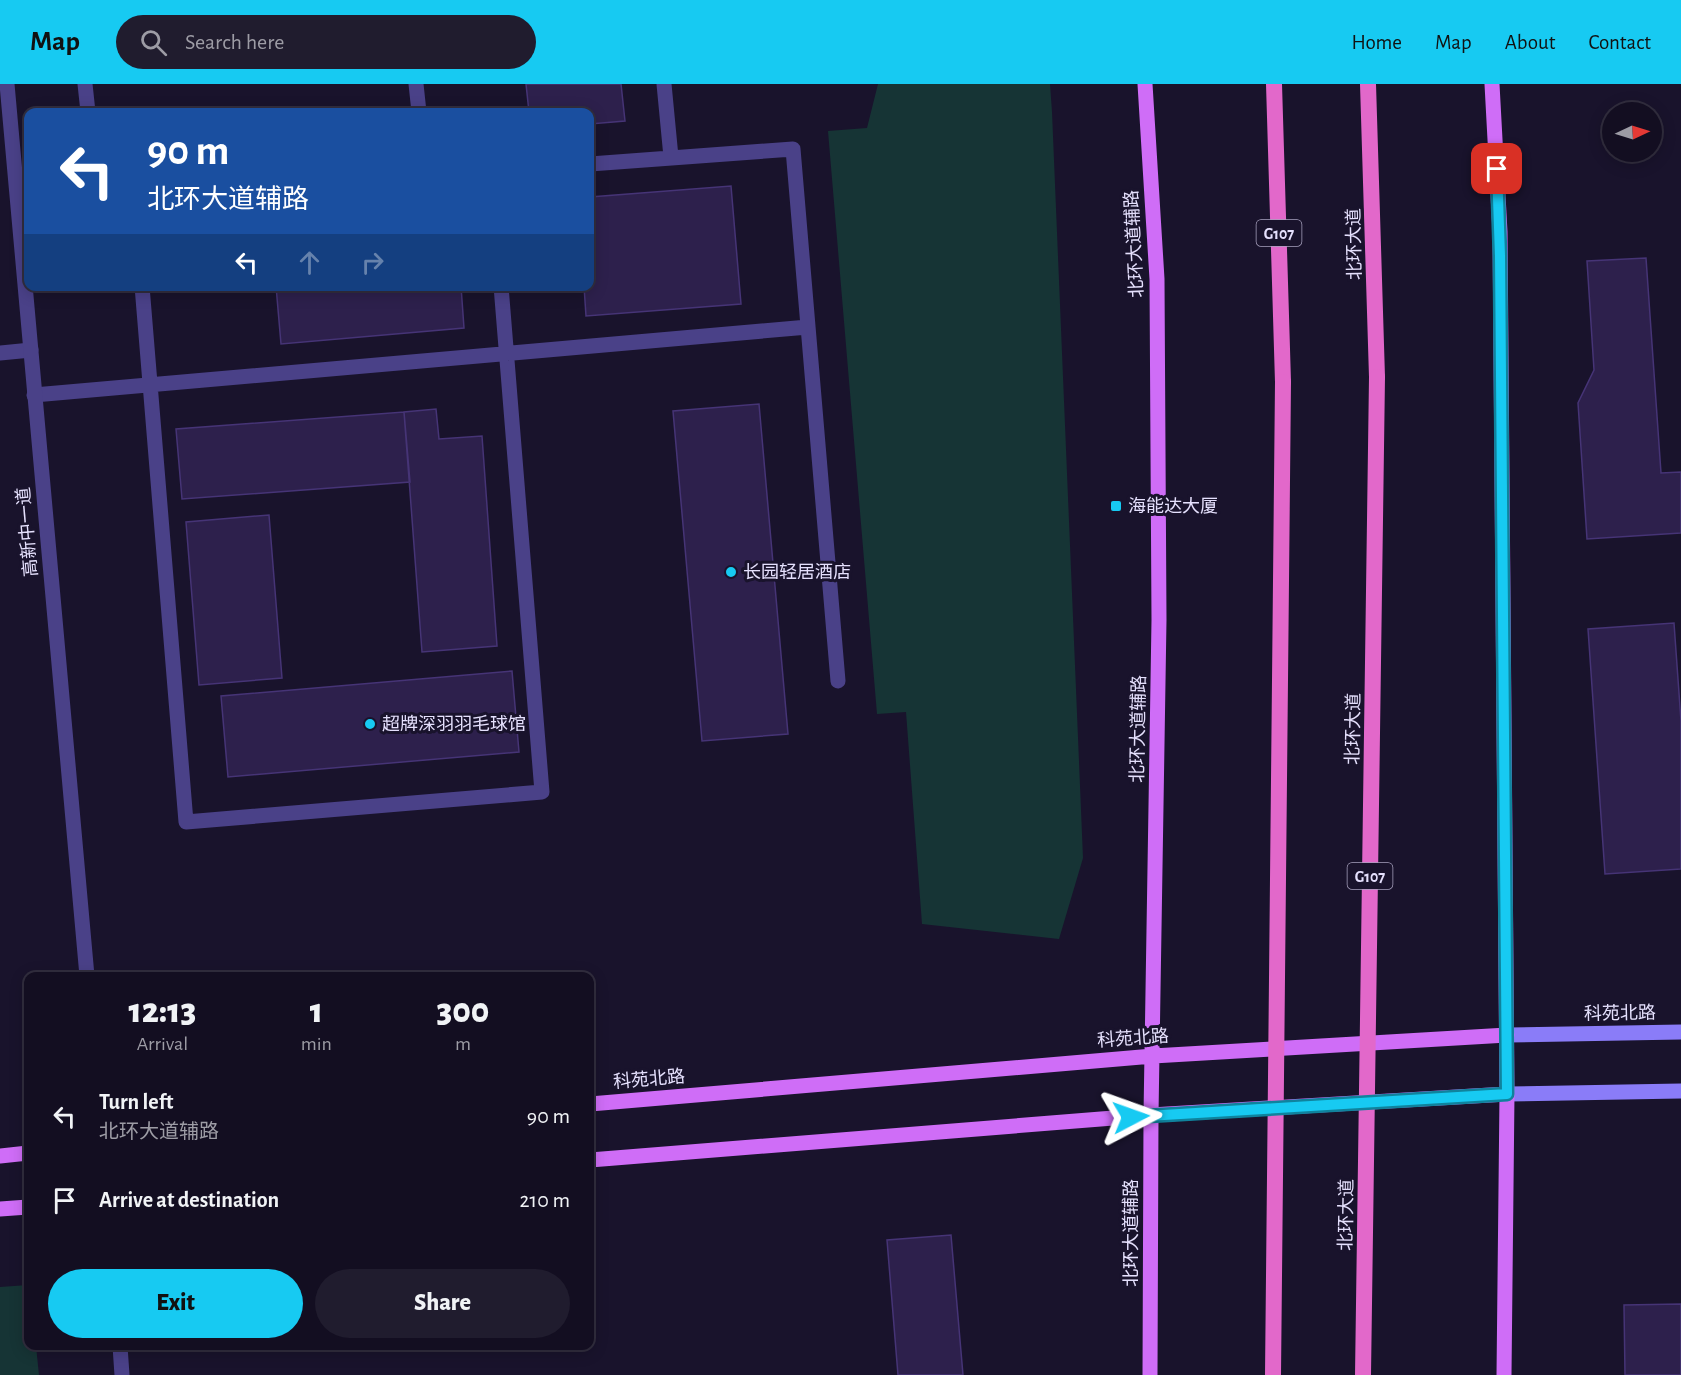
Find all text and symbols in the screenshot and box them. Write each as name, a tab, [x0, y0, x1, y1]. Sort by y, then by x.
search box	[116, 15, 536, 69]
icon: search	[137, 26, 170, 59]
text: Map	[30, 28, 80, 56]
text: Search here	[185, 31, 284, 53]
text: Home	[1351, 32, 1402, 53]
text: Map	[1435, 32, 1472, 53]
text: About	[1505, 32, 1555, 53]
text: Contact	[1588, 32, 1651, 53]
north arrow	[1602, 102, 1662, 162]
map controls	[1602, 102, 1662, 162]
text: 90 m	[147, 130, 229, 172]
icon: left	[48, 132, 126, 210]
pin	[1471, 143, 1522, 194]
icon: arrive	[1480, 152, 1513, 185]
text: 北环大道辅路	[147, 186, 309, 213]
street label: 北环大道辅路	[1121, 190, 1147, 298]
street label: 北环大道	[1343, 208, 1365, 280]
road number: G107	[1256, 220, 1302, 246]
icon: left	[230, 246, 263, 279]
icon: ahead	[293, 246, 326, 279]
icon: right	[356, 246, 389, 279]
street label: 高新中一道	[13, 486, 41, 578]
place label: 海能达大厦	[1128, 496, 1218, 516]
marker: 海能达大厦	[1109, 499, 1123, 513]
place label: 长园轻居酒店	[743, 562, 851, 582]
marker: 长园轻居酒店	[724, 565, 738, 579]
street label: 北环大道辅路	[1127, 675, 1149, 783]
street label: 北环大道	[1342, 693, 1364, 765]
place label: 超牌深羽羽毛球馆	[382, 714, 526, 734]
marker: 超牌深羽羽毛球馆	[363, 717, 377, 731]
road number: G107	[1348, 863, 1392, 889]
text: 12:13	[128, 993, 196, 1029]
text: 1	[310, 993, 323, 1029]
text: 300	[436, 993, 490, 1029]
street label: 科苑北路	[1584, 1002, 1656, 1024]
street label: 科苑北路	[1096, 1026, 1170, 1050]
text: Arrival	[137, 1034, 188, 1054]
text: min	[301, 1034, 332, 1054]
text: m	[455, 1034, 471, 1054]
street label: 科苑北路	[612, 1066, 686, 1092]
position arrow	[1099, 1085, 1163, 1149]
text: Turn left	[99, 1091, 173, 1113]
icon: left	[48, 1100, 81, 1133]
text: 90 m	[527, 1105, 570, 1127]
text: 北环大道辅路	[99, 1122, 219, 1142]
street label: 北环大道辅路	[1121, 1179, 1141, 1287]
street label: 北环大道	[1335, 1179, 1357, 1251]
icon: arrive	[48, 1184, 81, 1217]
text: Arrive at destination	[99, 1189, 279, 1211]
text: 210 m	[520, 1189, 570, 1211]
button: Exit	[48, 1269, 303, 1338]
button: Share	[315, 1269, 570, 1338]

